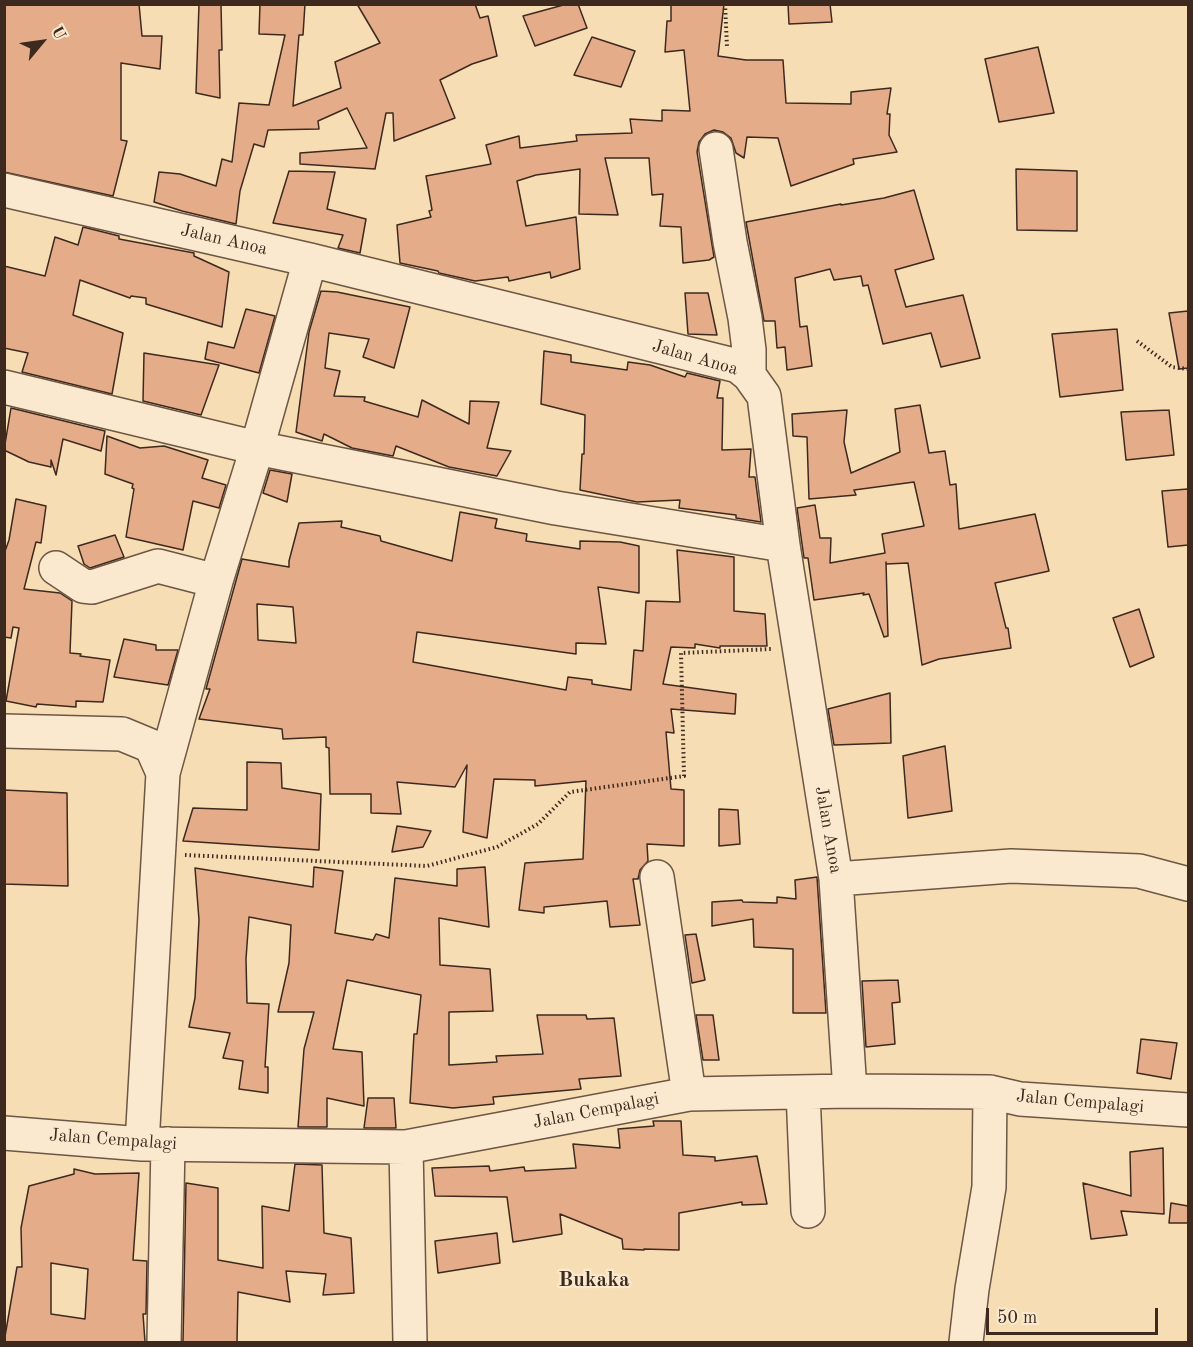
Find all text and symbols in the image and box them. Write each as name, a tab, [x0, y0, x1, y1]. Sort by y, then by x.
north arrow	[12, 12, 72, 72]
text: U	[48, 24, 68, 43]
street label: Jalan Anoa	[178, 220, 270, 260]
street label: Jalan Anoa	[650, 335, 740, 381]
street label: Jalan Anoa	[810, 785, 846, 875]
street label: Jalan Cempalagi	[1015, 1086, 1145, 1118]
street label: Jalan Cempalagi	[531, 1088, 661, 1134]
street label: Jalan Cempalagi	[48, 1125, 178, 1155]
district label: Bukaka	[558, 1267, 630, 1293]
scale bar	[989, 1296, 1162, 1334]
text: 50 m	[997, 1309, 1037, 1327]

